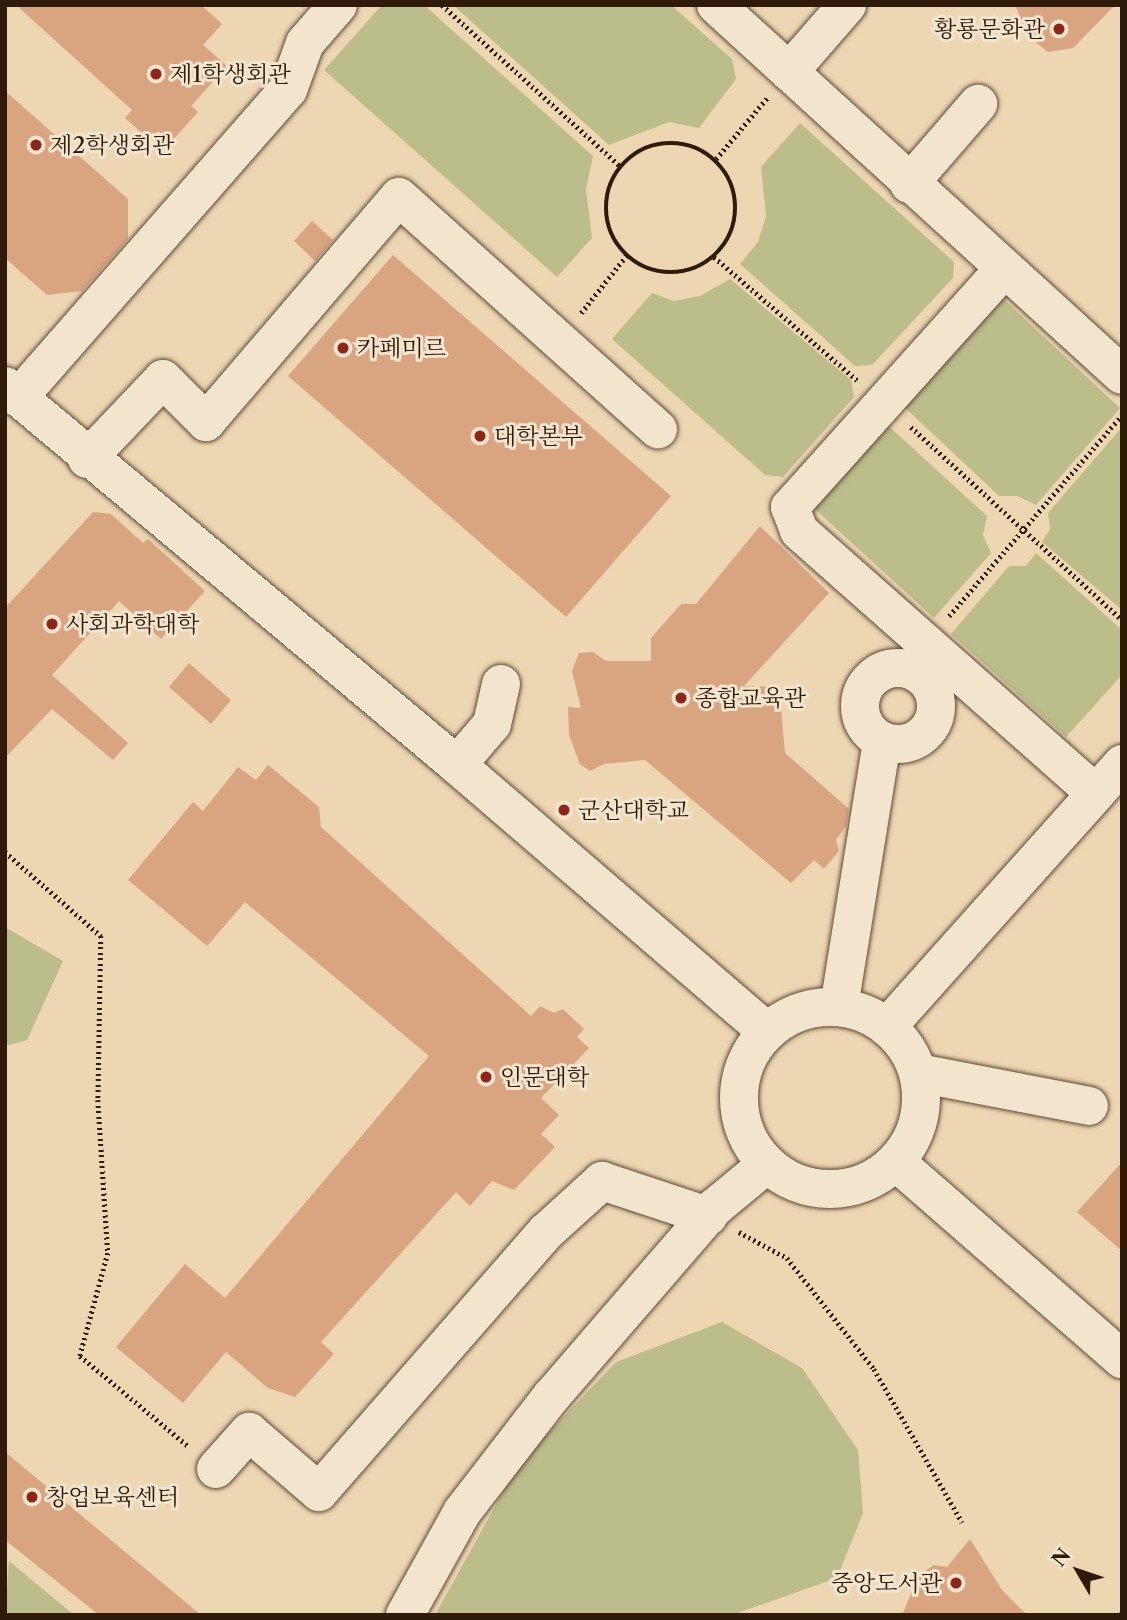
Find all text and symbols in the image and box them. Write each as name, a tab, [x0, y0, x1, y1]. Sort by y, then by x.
place label: 황룡문화관	[934, 15, 1045, 43]
marker: 황룡문화관	[1051, 21, 1067, 37]
place label: 제1학생회관	[170, 60, 291, 88]
marker: 제1학생회관	[148, 66, 164, 82]
place label: 제2학생회관	[50, 131, 174, 159]
marker: 제2학생회관	[28, 137, 44, 153]
place label: 카페미르	[357, 334, 446, 362]
marker: 카페미르	[335, 340, 351, 356]
place label: 대학본부	[494, 422, 583, 450]
marker: 대학본부	[472, 428, 488, 444]
place label: 사회과학대학	[66, 610, 199, 638]
marker: 사회과학대학	[44, 616, 60, 632]
place label: 종합교육관	[695, 684, 806, 712]
marker: 종합교육관	[673, 690, 689, 706]
place label: 군산대학교	[578, 796, 689, 824]
marker: 군산대학교	[556, 802, 572, 818]
place label: 인문대학	[500, 1063, 589, 1091]
marker: 인문대학	[478, 1069, 494, 1085]
place label: 창업보육센터	[46, 1483, 179, 1511]
marker: 창업보육센터	[24, 1489, 40, 1505]
north arrow	[1043, 1536, 1113, 1606]
text: N	[1047, 1544, 1075, 1571]
place label: 중앙도서관	[831, 1569, 942, 1597]
marker: 중앙도서관	[948, 1575, 964, 1591]

